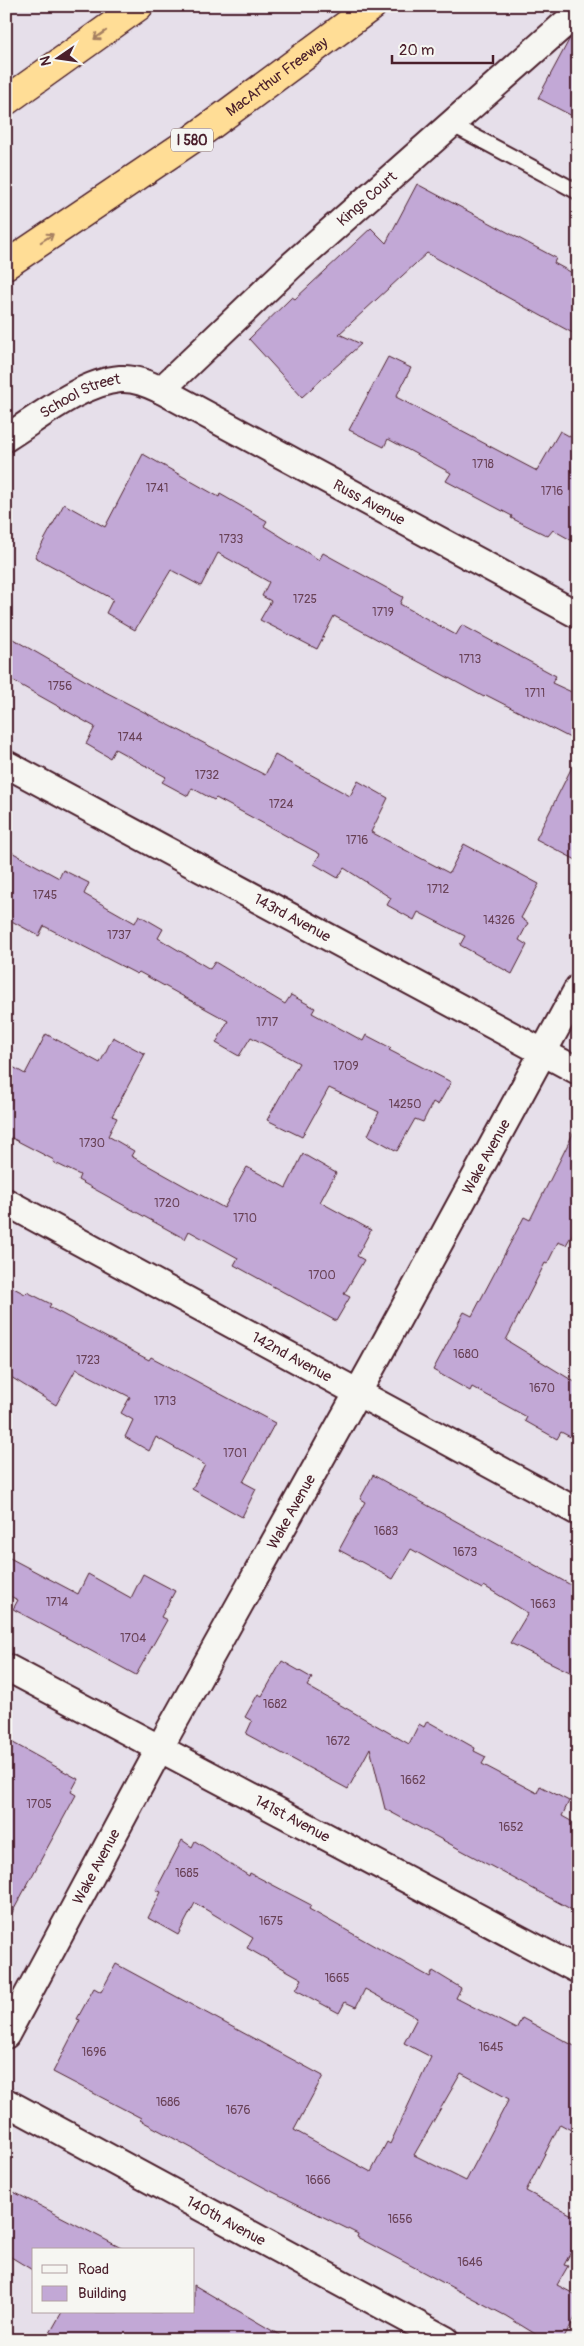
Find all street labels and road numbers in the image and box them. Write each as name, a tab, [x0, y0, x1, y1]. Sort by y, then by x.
street label: MacArthur Freeway	[222, 32, 332, 121]
road number: I 580	[171, 128, 213, 152]
street label: Kings Court	[333, 167, 402, 230]
street label: School Street	[36, 369, 122, 422]
street label: Russ Avenue	[330, 475, 409, 530]
street label: 143rd Avenue	[251, 889, 335, 946]
street label: Wake Avenue	[458, 1115, 515, 1198]
street label: 142nd Avenue	[248, 1327, 336, 1387]
street label: Wake Avenue	[263, 1470, 320, 1553]
street label: 141st Avenue	[251, 1791, 334, 1847]
street label: Wake Avenue	[68, 1825, 125, 1908]
street label: 140th Avenue	[183, 2192, 269, 2250]

